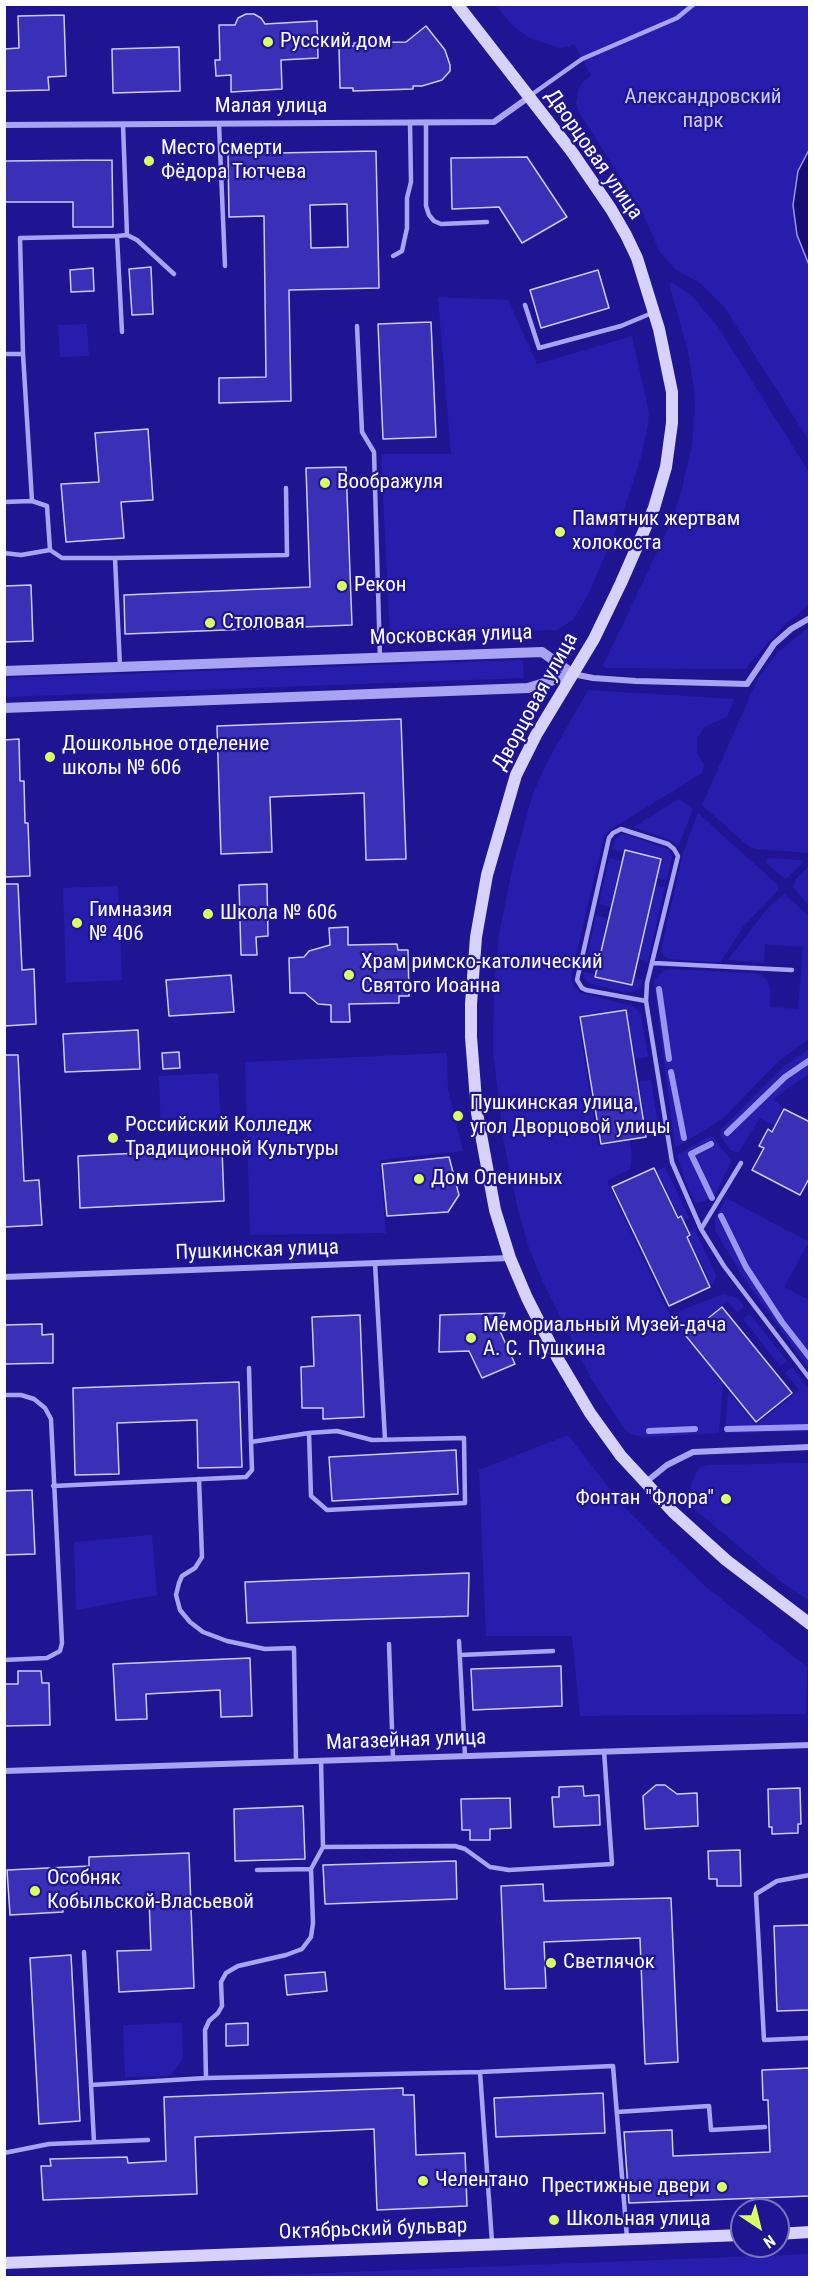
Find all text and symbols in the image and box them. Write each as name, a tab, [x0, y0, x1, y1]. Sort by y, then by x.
place label: Русский дом	[280, 29, 391, 55]
marker: Русский дом	[261, 35, 275, 49]
street label: Дворцовая улица	[539, 85, 647, 225]
park label: Александровский парк	[624, 85, 782, 135]
street label: Малая улица	[215, 94, 327, 120]
place label: Место смерти Фёдора Тютчева	[161, 136, 306, 186]
marker: Место смерти Фёдора Тютчева	[142, 154, 156, 168]
place label: Воображуля	[337, 470, 443, 496]
marker: Воображуля	[318, 476, 332, 490]
place label: Памятник жертвам холокоста	[572, 507, 740, 557]
marker: Памятник жертвам холокоста	[553, 525, 567, 539]
place label: Рекон	[354, 573, 406, 599]
marker: Рекон	[335, 579, 349, 593]
place label: Столовая	[222, 610, 305, 636]
marker: Столовая	[203, 616, 217, 630]
street label: Московская улица	[369, 621, 533, 651]
street label: Дворцовая улица	[488, 629, 584, 775]
place label: Дошкольное отделение школы № 606	[62, 732, 269, 782]
marker: Дошкольное отделение школы № 606	[43, 750, 57, 764]
place label: Гимназия № 406	[89, 898, 172, 948]
place label: Школа № 606	[220, 901, 337, 927]
marker: Школа № 606	[201, 907, 215, 921]
marker: Гимназия № 406	[70, 916, 84, 930]
place label: Храм римско-католический Святого Иоанна	[361, 950, 603, 1000]
marker: Храм римско-католический Святого Иоанна	[342, 968, 356, 982]
place label: Пушкинская улица, угол Дворцовой улицы	[470, 1091, 671, 1141]
marker: Пушкинская улица, угол Дворцовой улицы	[451, 1109, 465, 1123]
place label: Российский Колледж Традиционной Культуры	[125, 1113, 339, 1163]
marker: Российский Колледж Традиционной Культуры	[106, 1131, 120, 1145]
place label: Дом Олениных	[431, 1166, 563, 1192]
marker: Дом Олениных	[412, 1172, 426, 1186]
street label: Пушкинская улица	[175, 1236, 339, 1266]
place label: Мемориальный Музей-дача А. С. Пушкина	[483, 1313, 726, 1363]
marker: Мемориальный Музей-дача А. С. Пушкина	[464, 1331, 478, 1345]
place label: Фонтан "Флора"	[576, 1486, 714, 1512]
marker: Фонтан "Флора"	[719, 1492, 733, 1506]
street label: Магазейная улица	[326, 1726, 486, 1756]
place label: Особняк Кобыльской-Власьевой	[47, 1866, 254, 1916]
marker: Особняк Кобыльской-Власьевой	[28, 1884, 42, 1898]
place label: Светлячок	[563, 1950, 655, 1976]
marker: Светлячок	[544, 1956, 558, 1970]
place label: Челентано	[435, 2168, 529, 2194]
marker: Челентано	[416, 2174, 430, 2188]
place label: Престижные двери	[541, 2174, 710, 2200]
marker: Престижные двери	[715, 2180, 729, 2194]
north arrow	[730, 2198, 790, 2258]
place label: Школьная улица	[566, 2207, 711, 2233]
marker: Школьная улица	[547, 2213, 561, 2227]
street label: Октябрьский бульвар	[278, 2214, 468, 2246]
text: N	[760, 2231, 779, 2252]

